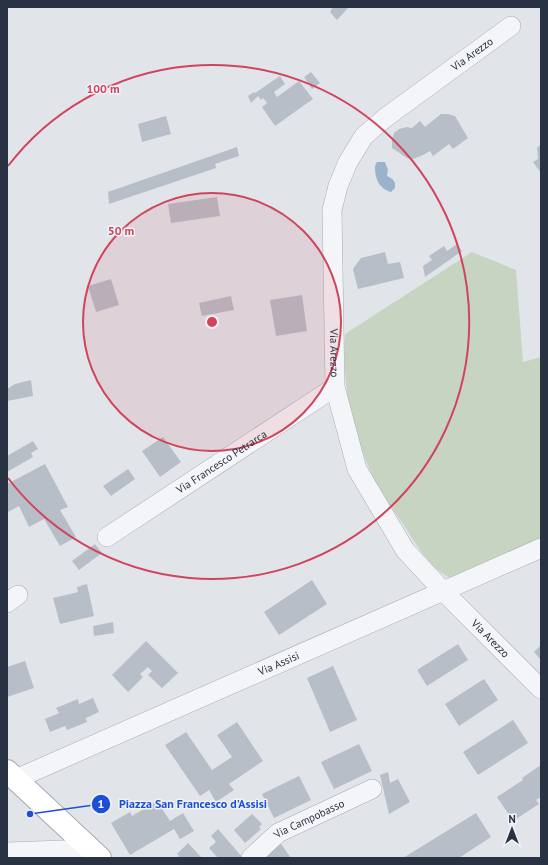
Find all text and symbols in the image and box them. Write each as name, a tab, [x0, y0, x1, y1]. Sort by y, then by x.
street label: Via Arezzo	[447, 34, 496, 74]
text: 100 m	[86, 81, 120, 96]
text: 50 m	[108, 223, 134, 238]
centre of rings	[205, 315, 219, 329]
street label: Via Arezzo	[327, 328, 342, 377]
street label: Via Francesco Petrarca	[173, 427, 269, 497]
street label: Via Arezzo	[468, 616, 513, 661]
street label: Via Assisi	[255, 648, 301, 679]
callout: Piazza San Francesco d'Assisi	[91, 792, 275, 816]
text: 1	[98, 796, 104, 811]
text: Piazza San Francesco d'Assisi	[119, 796, 267, 811]
street label: Via Campobasso	[270, 796, 347, 842]
north arrow	[492, 809, 532, 849]
text: N	[508, 812, 516, 826]

